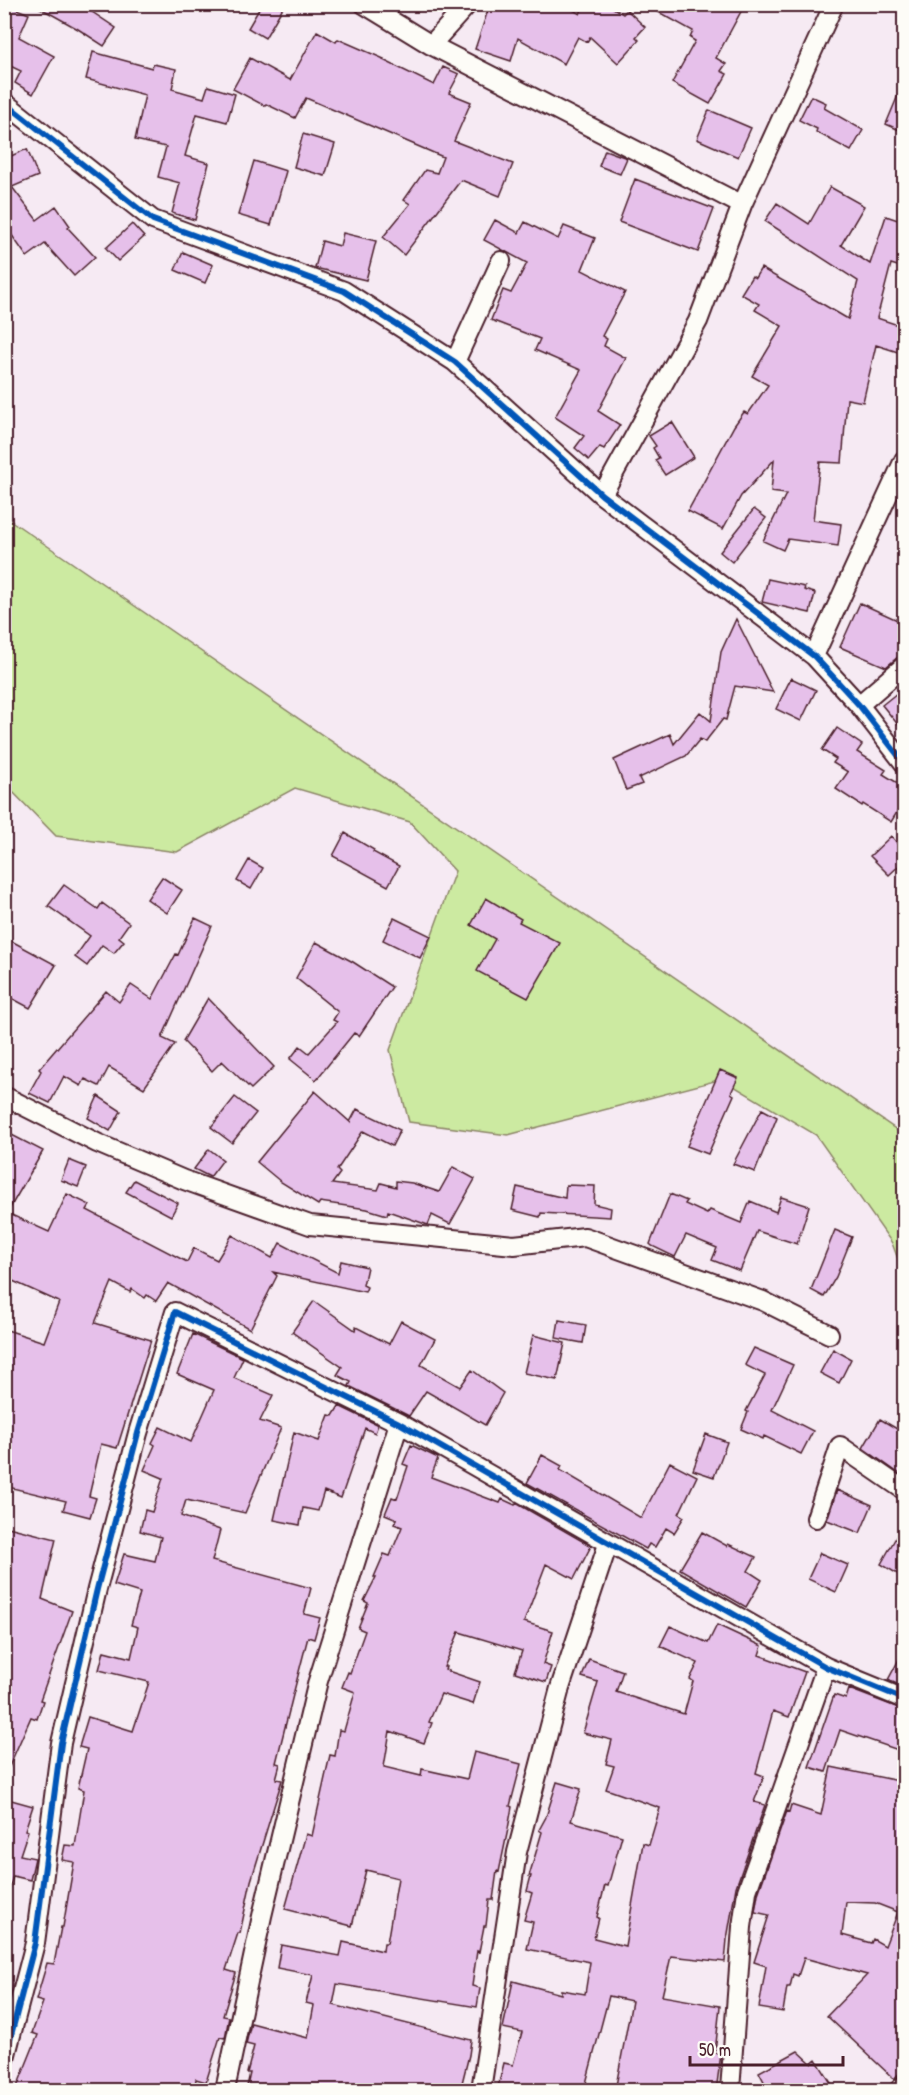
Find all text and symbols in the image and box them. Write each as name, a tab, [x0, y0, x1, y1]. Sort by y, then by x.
scale bar	[690, 2029, 843, 2067]
text: 50 m	[699, 2037, 731, 2062]

